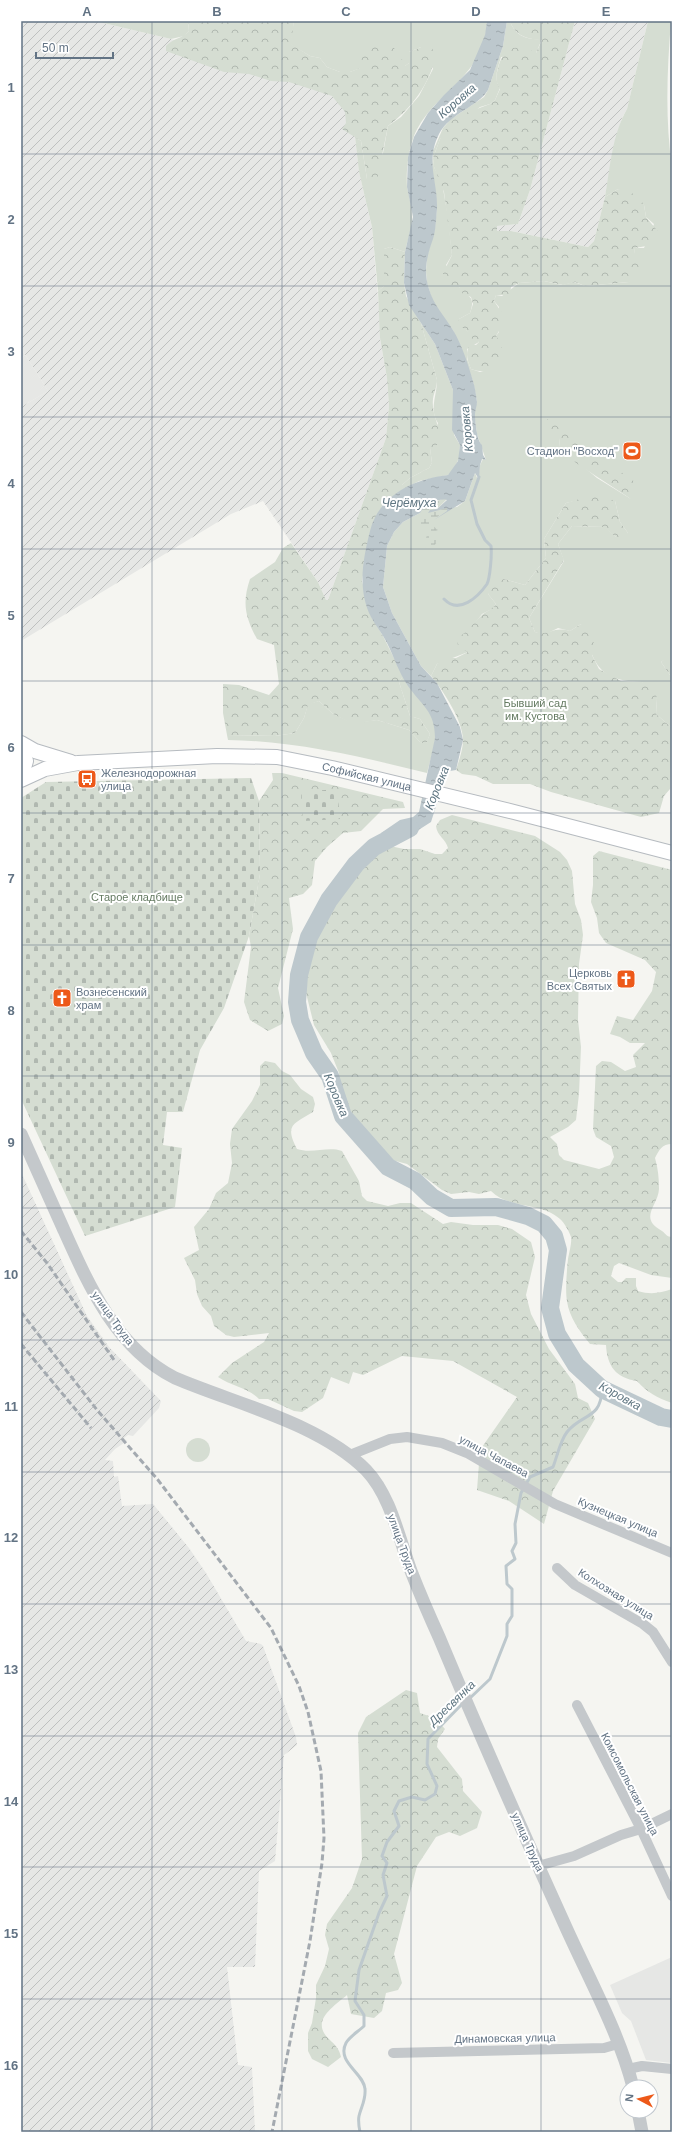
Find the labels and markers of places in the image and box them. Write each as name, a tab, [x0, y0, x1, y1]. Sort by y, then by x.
sports icon: Стадион "Восход"	[621, 440, 643, 462]
place label: Стадион "Восход"	[527, 445, 618, 457]
place label: Железнодорожная улица	[101, 767, 196, 792]
bus stop icon: Железнодорожная улица	[76, 768, 98, 790]
place label: Церковь Всех Святых	[547, 967, 612, 992]
church icon: Церковь Всех Святых	[615, 968, 637, 990]
place label: Вознесенский храм	[76, 986, 147, 1011]
church icon: Вознесенский храм	[51, 987, 73, 1009]

